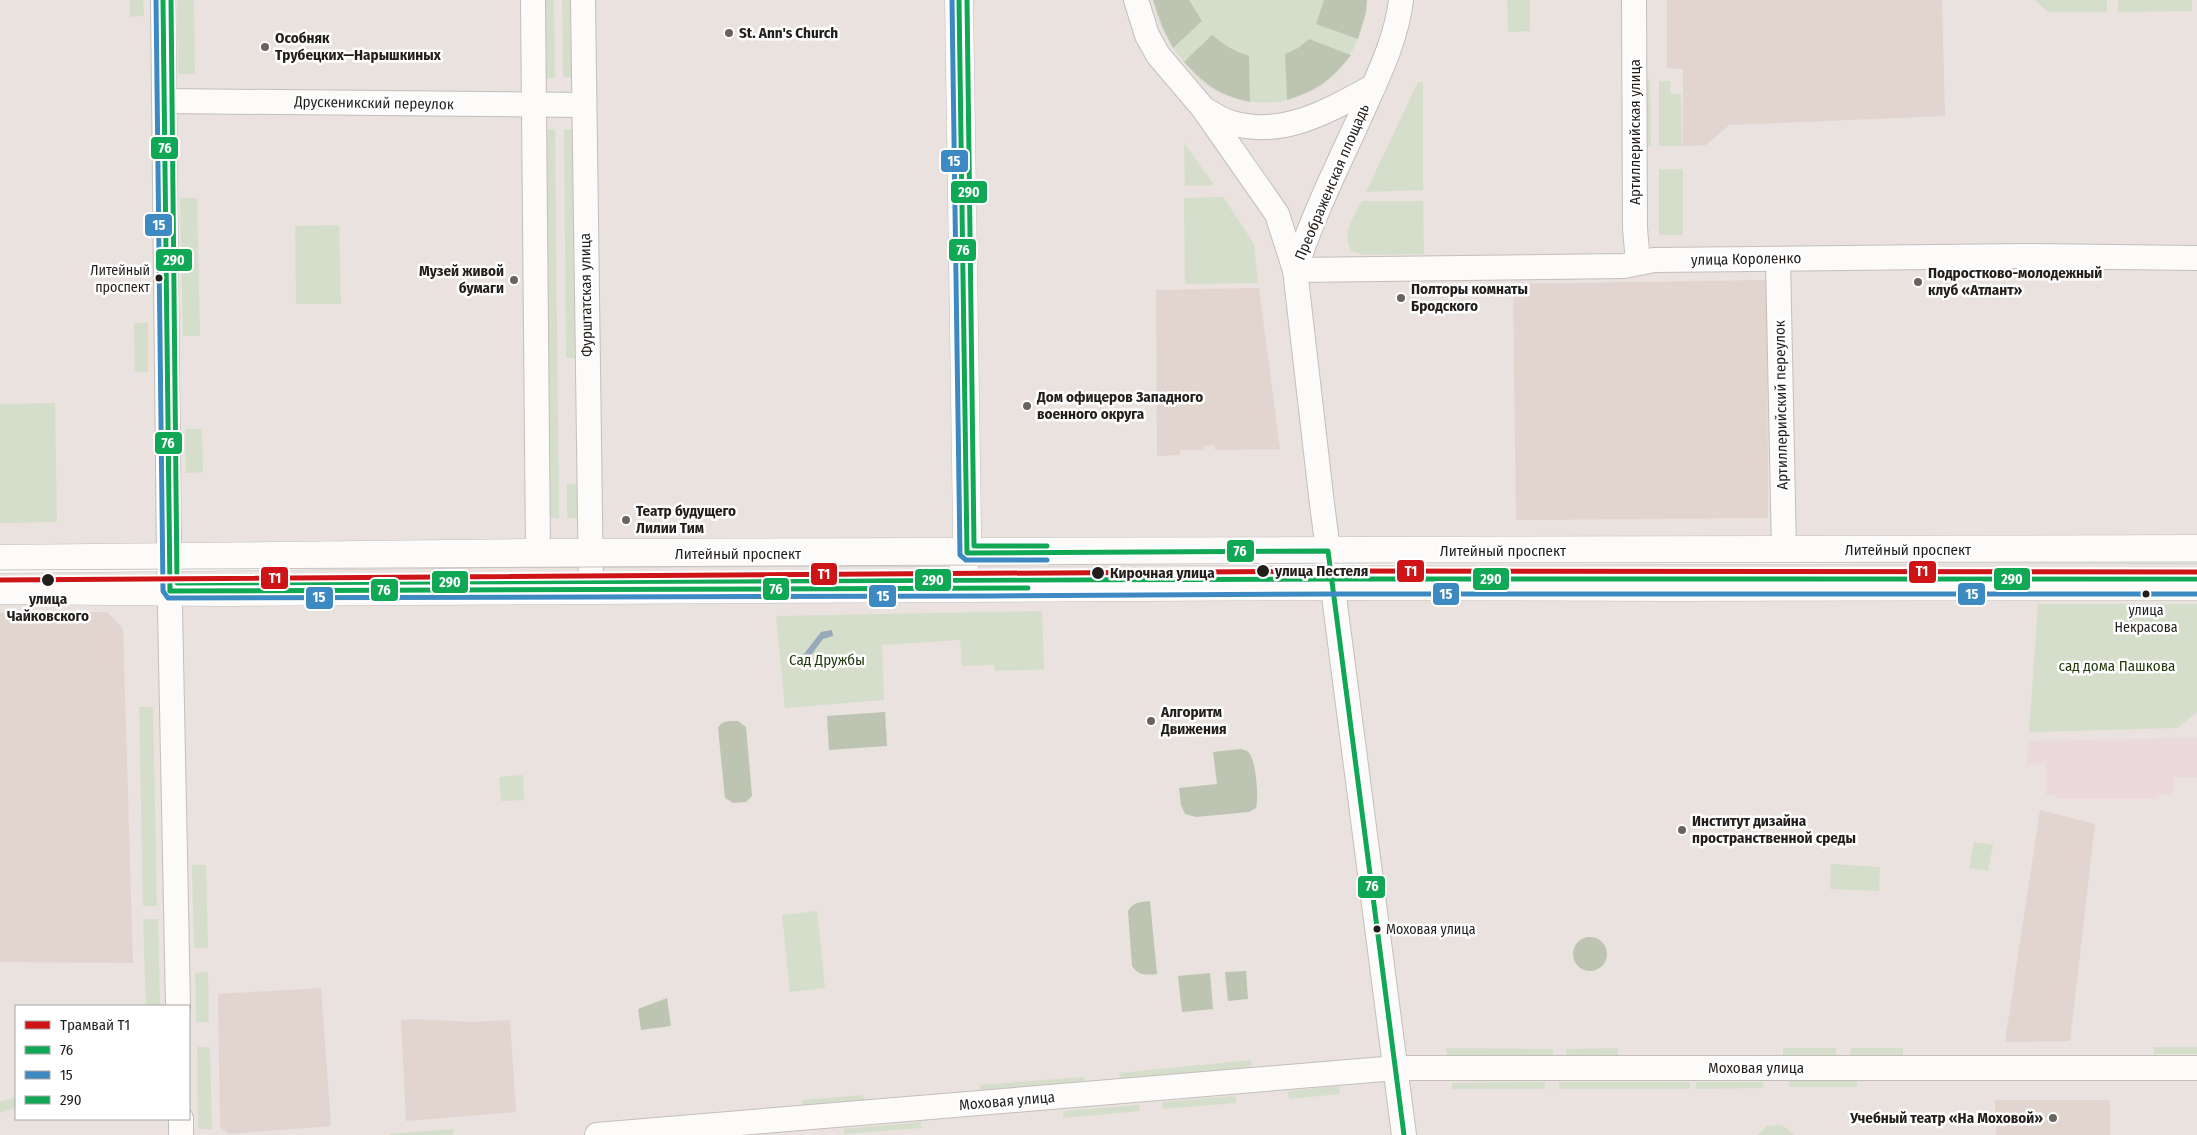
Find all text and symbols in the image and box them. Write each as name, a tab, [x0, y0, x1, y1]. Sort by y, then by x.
place label: St. Ann's Church	[739, 24, 838, 42]
marker: St. Ann's Church	[723, 27, 735, 39]
place label: Особняк Трубецких—Нарышкиных	[275, 29, 442, 64]
marker: Особняк Трубецких—Нарышкиных	[259, 41, 271, 53]
street label: Артиллерийская улица	[1626, 59, 1644, 205]
street label: Друскеникский переулок	[293, 93, 454, 113]
street label: Преображенская площадь	[1291, 101, 1373, 263]
line badge: 76	[150, 136, 179, 160]
text: 76	[158, 140, 172, 157]
line badge: 15	[940, 149, 969, 173]
text: 15	[948, 153, 961, 170]
line badge: 290	[950, 180, 988, 204]
text: 290	[957, 184, 980, 201]
line badge: 15	[144, 213, 173, 237]
text: 15	[153, 217, 166, 234]
street label: Фурштатская улица	[576, 233, 596, 357]
line badge: 76	[948, 238, 977, 262]
text: 76	[956, 242, 970, 259]
line badge: 290	[155, 248, 193, 272]
street label: улица Короленко	[1691, 249, 1801, 269]
text: 290	[162, 252, 185, 269]
place label: Литейный проспект	[90, 262, 150, 296]
place label: Музей живой бумаги	[419, 262, 504, 297]
place label: Подростково-молодежный клуб «Атлант»	[1928, 264, 2102, 299]
marker: Литейный проспект	[154, 273, 164, 283]
marker: Музей живой бумаги	[508, 274, 520, 286]
marker: Подростково-молодежный клуб «Атлант»	[1912, 276, 1924, 288]
place label: Полторы комнаты Бродского	[1411, 280, 1528, 315]
marker: Полторы комнаты Бродского	[1395, 292, 1407, 304]
street label: Артиллерийский переулок	[1771, 320, 1791, 490]
place label: Дом офицеров Западного военного округа	[1036, 388, 1203, 423]
marker: Дом офицеров Западного военного округа	[1021, 400, 1033, 412]
line badge: 76	[154, 431, 183, 455]
text: 76	[161, 435, 175, 452]
place label: Театр будущего Лилии Тим	[636, 502, 736, 537]
marker: Театр будущего Лилии Тим	[620, 514, 632, 526]
line badge: 76	[1226, 539, 1255, 563]
street label: Литейный проспект	[1845, 541, 1972, 559]
street label: Литейный проспект	[1440, 542, 1567, 560]
text: 76	[1233, 543, 1247, 560]
street label: Литейный проспект	[675, 545, 802, 563]
line badge: Т1	[1396, 559, 1425, 583]
line badge: Т1	[1908, 560, 1937, 584]
line badge: Т1	[810, 562, 838, 586]
place label: улица Пестеля	[1274, 562, 1368, 580]
marker: улица Пестеля	[1255, 563, 1271, 579]
text: Т1	[1405, 563, 1417, 580]
text: Т1	[1916, 563, 1928, 580]
place label: Кирочная улица	[1110, 564, 1215, 582]
marker: Кирочная улица	[1090, 565, 1106, 581]
line badge: Т1	[260, 566, 289, 590]
text: Т1	[818, 566, 830, 583]
line badge: 290	[1472, 567, 1510, 591]
line badge: 290	[1993, 567, 2031, 591]
line badge: 290	[914, 568, 952, 592]
text: Т1	[269, 570, 281, 587]
line badge: 290	[431, 570, 469, 594]
text: 290	[1479, 571, 1502, 588]
text: 290	[2000, 571, 2023, 588]
marker: улица Чайковского	[40, 572, 56, 588]
text: 290	[921, 572, 944, 589]
text: 290	[438, 574, 461, 591]
line badge: 76	[762, 577, 790, 601]
line badge: 76	[370, 578, 399, 602]
text: 76	[769, 581, 783, 598]
text: 76	[377, 582, 391, 599]
line badge: 15	[1432, 582, 1460, 606]
line badge: 15	[1957, 582, 1986, 606]
line badge: 15	[868, 584, 897, 608]
line badge: 15	[305, 586, 334, 610]
text: 15	[1440, 586, 1453, 603]
text: 15	[1966, 586, 1979, 603]
text: 15	[877, 588, 890, 605]
text: 15	[313, 589, 326, 606]
marker: улица Некрасова	[2141, 589, 2151, 599]
place label: улица Чайковского	[7, 590, 89, 625]
place label: улица Некрасова	[2115, 602, 2178, 636]
park label: Сад Дружбы	[789, 651, 865, 669]
park label: сад дома Пашкова	[2059, 657, 2175, 675]
place label: Алгоритм Движения	[1160, 703, 1227, 738]
marker: Алгоритм Движения	[1145, 715, 1157, 727]
place label: Институт дизайна пространственной среды	[1692, 812, 1856, 847]
marker: Институт дизайна пространственной среды	[1676, 824, 1688, 836]
line badge: 76	[1357, 875, 1386, 899]
text: 76	[1365, 878, 1379, 895]
place label: Моховая улица	[1386, 921, 1476, 938]
marker: Моховая улица	[1372, 924, 1382, 934]
legend	[15, 1005, 190, 1120]
text: Трамвай Т1	[60, 1016, 130, 1034]
text: 76	[60, 1041, 73, 1059]
street label: Моховая улица	[1708, 1059, 1804, 1077]
text: 15	[60, 1066, 73, 1084]
street label: Моховая улица	[958, 1088, 1056, 1114]
text: 290	[60, 1091, 82, 1109]
place label: Учебный театр «На Моховой»	[1849, 1109, 2043, 1127]
marker: Учебный театр «На Моховой»	[2047, 1112, 2059, 1124]

